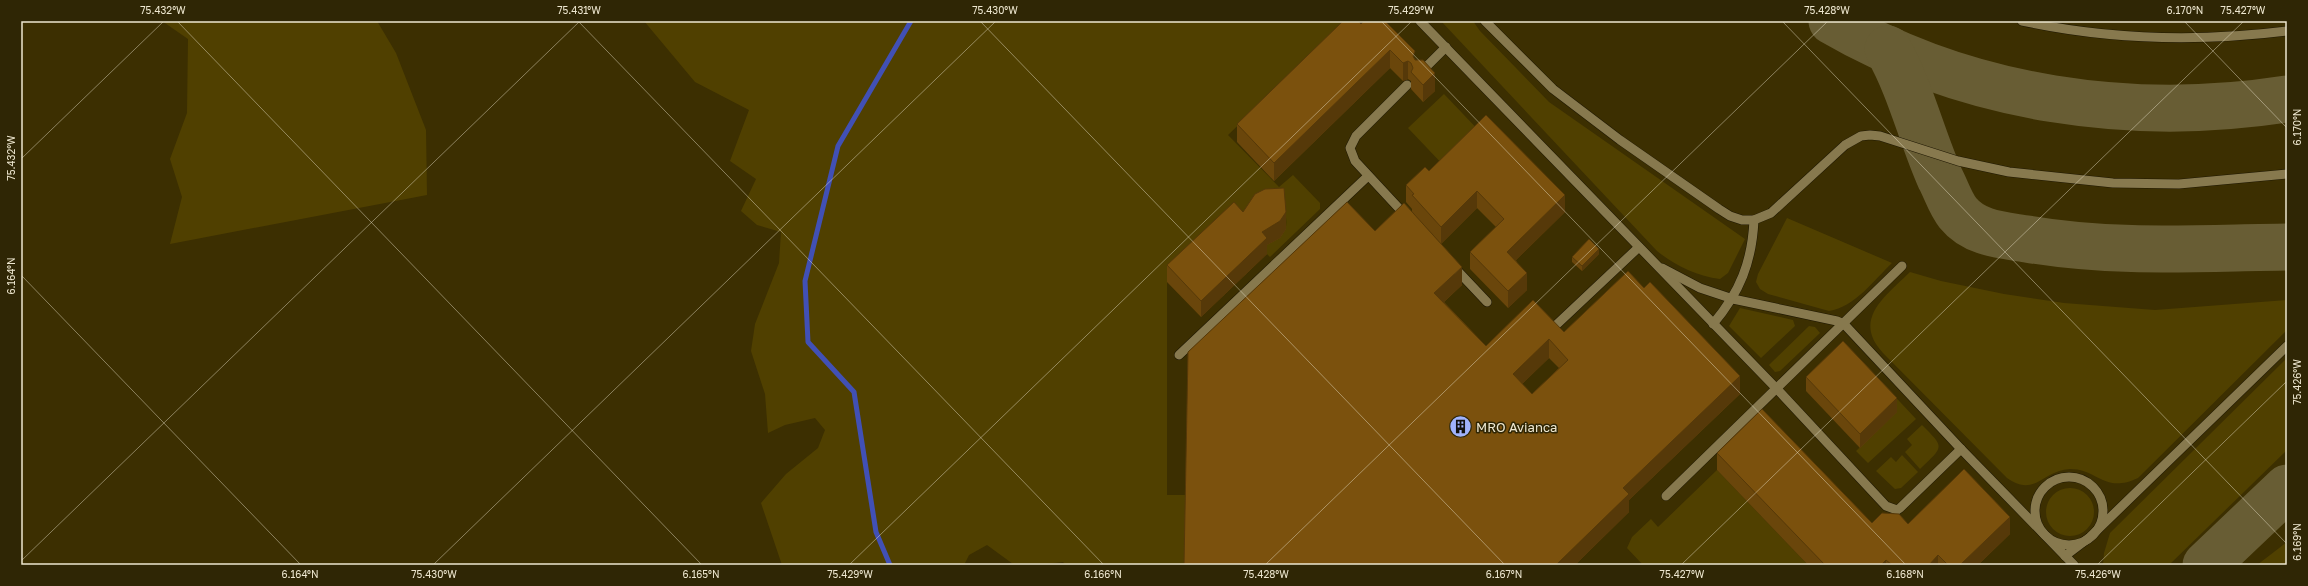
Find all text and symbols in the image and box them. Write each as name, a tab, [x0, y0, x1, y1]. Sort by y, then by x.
text: 75.432°W	[140, 4, 186, 16]
text: 75.431°W	[557, 4, 601, 16]
text: 75.430°W	[972, 4, 1018, 16]
text: 75.429°W	[1388, 4, 1434, 16]
text: 75.428°W	[1804, 4, 1850, 16]
text: 6.170°N	[2167, 4, 2203, 16]
text: 75.427°W	[2221, 4, 2266, 16]
text: 6.170°N	[2291, 109, 2303, 145]
text: 75.432°W	[5, 135, 17, 181]
text: 6.164°N	[5, 257, 17, 295]
text: 75.426°W	[2291, 359, 2303, 405]
building icon: MRO Avianca	[1448, 414, 1474, 440]
place label: MRO Avianca	[1476, 419, 1557, 435]
text: 6.169°N	[2291, 523, 2303, 561]
text: 6.164°N	[281, 568, 319, 580]
text: 75.430°W	[411, 568, 457, 580]
text: 6.165°N	[682, 568, 720, 580]
text: 75.429°W	[827, 568, 873, 580]
text: 6.166°N	[1084, 568, 1122, 580]
text: 75.428°W	[1243, 568, 1289, 580]
text: 6.167°N	[1486, 568, 1522, 580]
text: 75.427°W	[1660, 568, 1705, 580]
text: 6.168°N	[1886, 568, 1924, 580]
text: 75.426°W	[2075, 568, 2121, 580]

